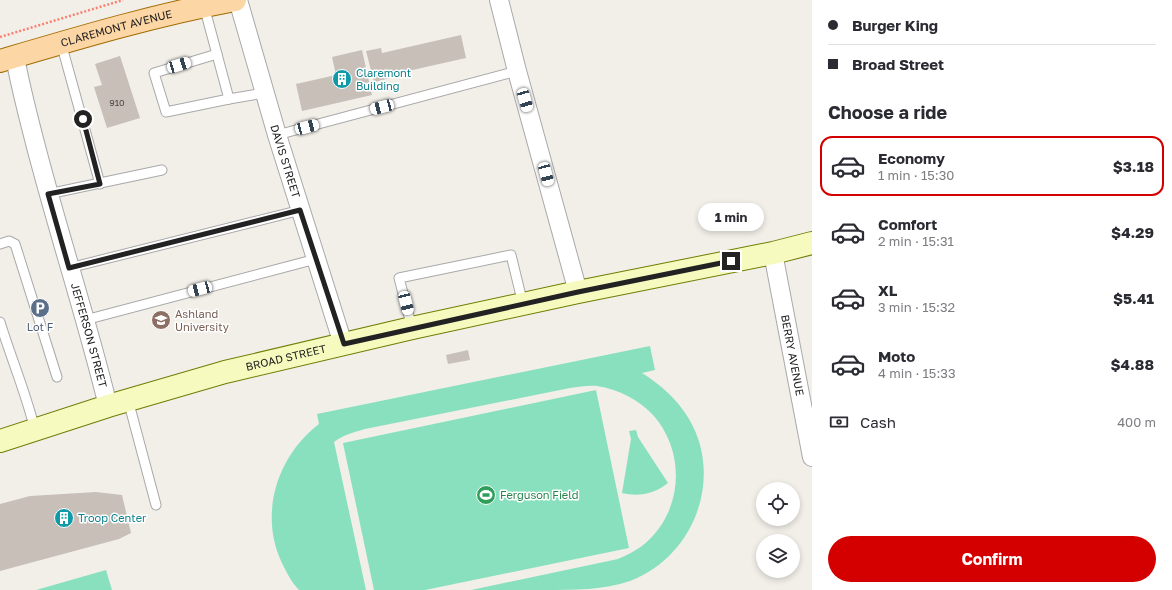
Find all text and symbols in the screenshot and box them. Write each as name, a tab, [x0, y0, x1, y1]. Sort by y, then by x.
street label: CLAREMONT AVENUE	[59, 7, 174, 49]
text: Burger King	[852, 16, 938, 34]
text: Broad Street	[852, 55, 944, 73]
car	[166, 56, 192, 74]
place label: Claremont Building	[356, 66, 411, 92]
building icon: Claremont Building	[331, 68, 353, 90]
car	[516, 87, 534, 113]
house number: 910	[109, 97, 125, 108]
car	[369, 98, 395, 116]
text: Choose a ride	[828, 101, 947, 123]
route start	[74, 110, 92, 128]
car	[294, 118, 320, 136]
street label: DAVIS STREET	[268, 123, 303, 199]
icon: car	[830, 148, 866, 184]
text: Economy	[878, 149, 945, 167]
text: $3.18	[1113, 157, 1154, 175]
car	[537, 161, 555, 187]
text: 1 min · 15:30	[878, 167, 954, 183]
callout: 1 min	[698, 203, 764, 231]
text: 1 min	[715, 209, 747, 225]
icon: car	[830, 214, 866, 250]
text: Comfort	[878, 215, 937, 233]
text: $4.29	[1111, 223, 1154, 241]
text: 2 min · 15:31	[878, 233, 954, 249]
route end	[722, 252, 740, 270]
car	[187, 280, 213, 298]
icon: car	[830, 280, 866, 316]
street label: JEFFERSON STREET	[69, 281, 110, 389]
text: XL	[878, 281, 897, 299]
text: $5.41	[1113, 289, 1154, 307]
car	[397, 290, 415, 316]
parking icon: Lot F	[29, 297, 51, 319]
text: 3 min · 15:32	[878, 299, 955, 315]
place label: Ashland University	[175, 307, 229, 333]
school or university icon: Ashland University	[150, 309, 172, 331]
street label: BERRY AVENUE	[779, 313, 807, 397]
place label: Lot F	[27, 320, 54, 333]
street label: BROAD STREET	[244, 341, 328, 373]
icon: car	[830, 346, 866, 382]
text: Moto	[878, 347, 915, 365]
text: $4.88	[1111, 355, 1154, 373]
text: 4 min · 15:33	[878, 365, 956, 381]
icon: cash	[828, 411, 850, 433]
text: Cash	[860, 413, 896, 431]
text: 400 m	[1117, 414, 1156, 430]
map controls	[756, 482, 800, 578]
button: locate	[756, 482, 800, 526]
sports icon: Ferguson Field	[475, 484, 497, 506]
place label: Ferguson Field	[500, 488, 578, 501]
building icon: Troop Center	[53, 507, 75, 529]
place label: Troop Center	[78, 511, 147, 524]
button: layers	[756, 534, 800, 578]
button: Confirm	[828, 536, 1156, 582]

